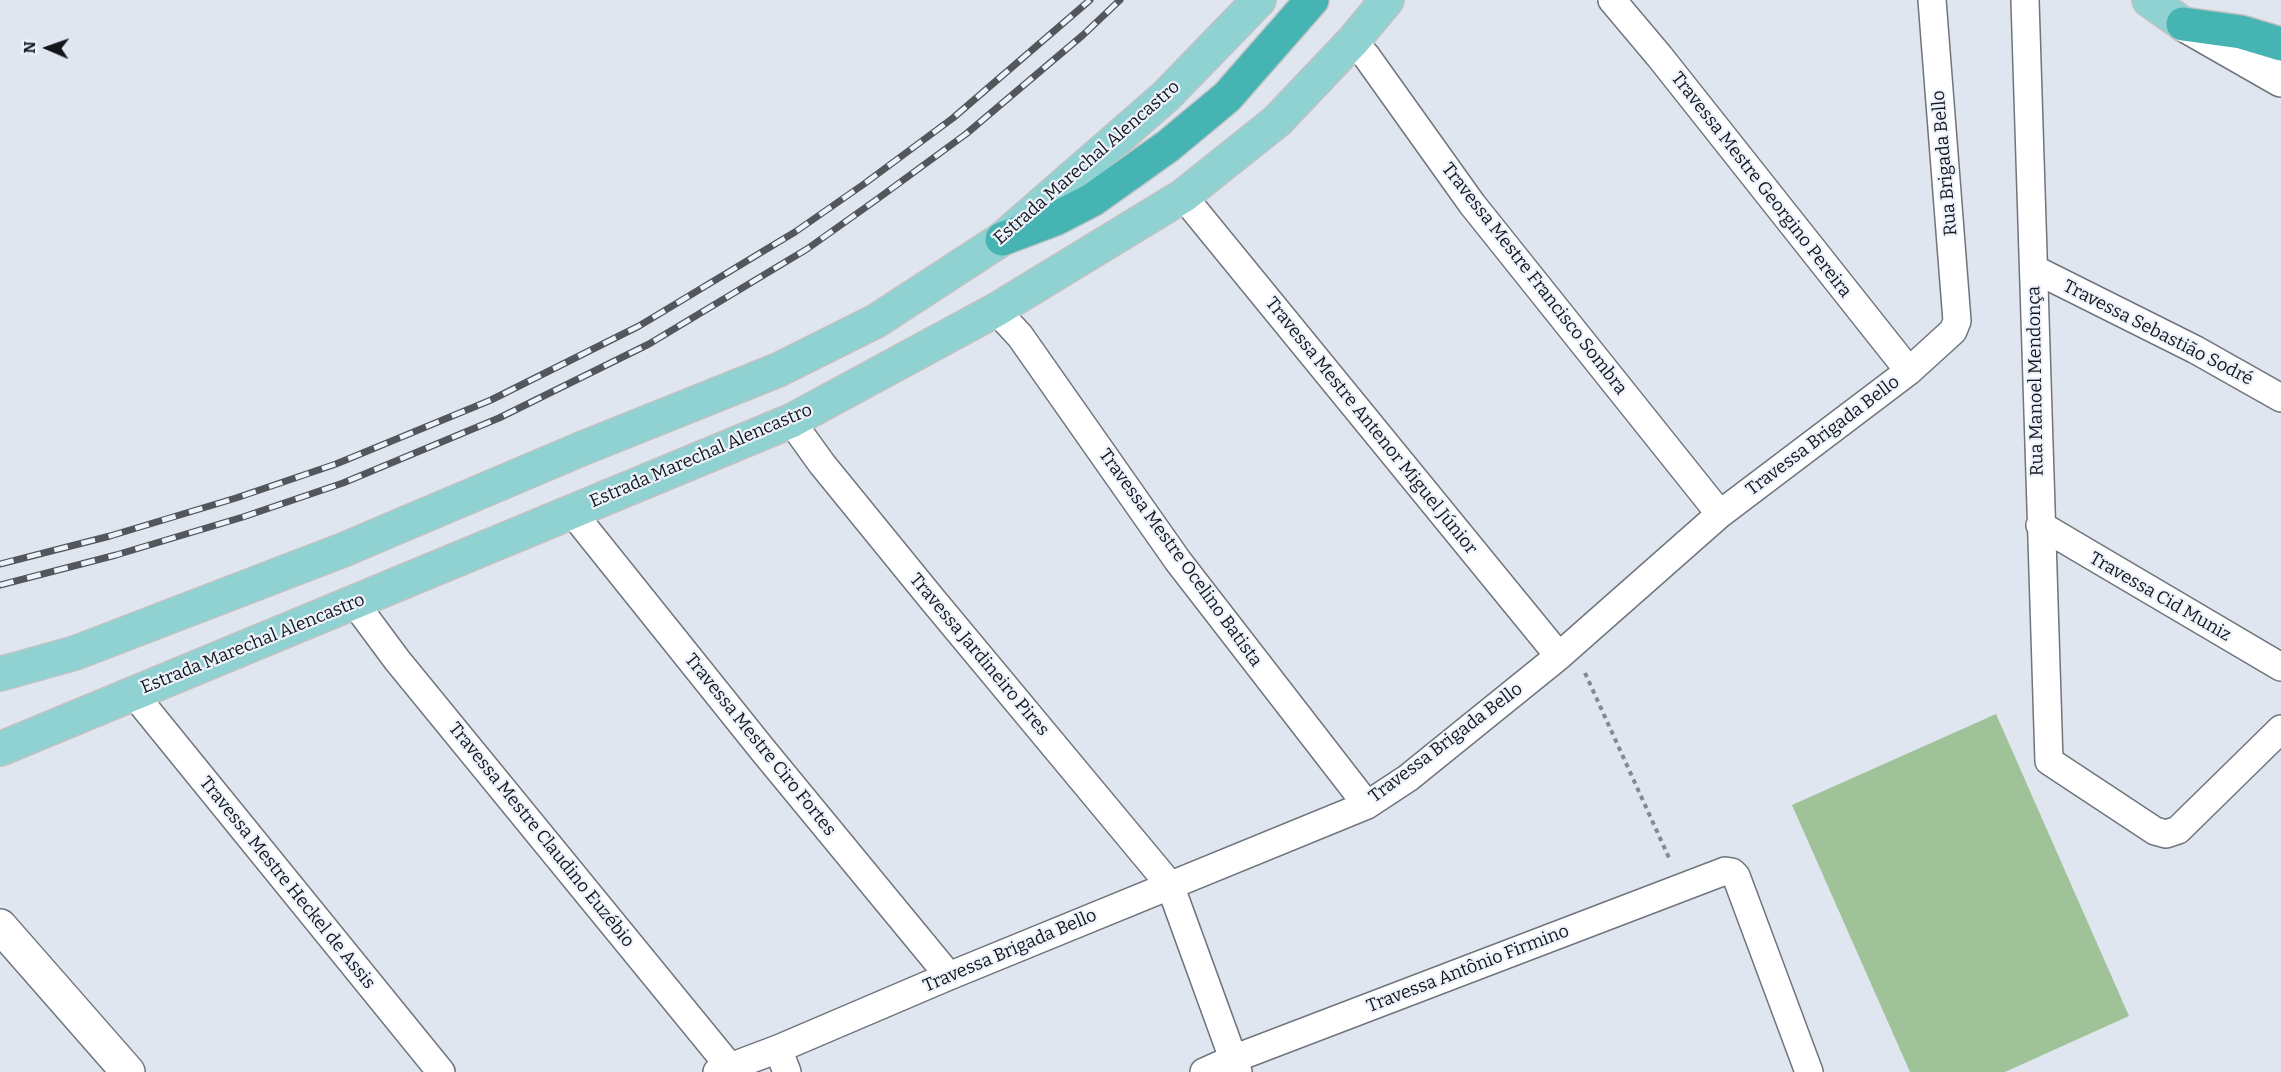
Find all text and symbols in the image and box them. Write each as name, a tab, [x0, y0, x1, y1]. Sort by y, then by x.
north arrow	[18, 18, 78, 78]
text: N	[20, 41, 39, 54]
street label: Travessa Mestre Georgino Pereira	[1666, 68, 1856, 302]
street label: Estrada Marechal Alencastro	[990, 76, 1184, 250]
street label: Rua Brigada Bello	[1928, 89, 1962, 237]
street label: Travessa Mestre Francisco Sombra	[1437, 159, 1631, 399]
street label: Travessa Sebastião Sodré	[2059, 276, 2257, 390]
street label: Rua Manoel Mendonça	[2024, 286, 2048, 476]
street label: Travessa Mestre Antenor Miguel Júnior	[1260, 293, 1482, 559]
street label: Travessa Brigada Bello	[1742, 371, 1904, 501]
street label: Estrada Marechal Alencastro	[587, 399, 815, 513]
street label: Travessa Mestre Ocelino Batista	[1094, 445, 1266, 671]
street label: Travessa Cid Muniz	[2085, 548, 2235, 646]
street label: Travessa Jardineiro Pires	[905, 569, 1053, 741]
street label: Estrada Marechal Alencastro	[138, 589, 368, 699]
street label: Travessa Mestre Ciro Fortes	[680, 649, 840, 841]
street label: Travessa Brigada Bello	[1365, 678, 1527, 808]
street label: Travessa Mestre Claudino Euzébio	[443, 718, 639, 952]
street label: Travessa Mestre Heckel de Assis	[195, 772, 379, 994]
street label: Travessa Brigada Bello	[920, 905, 1100, 997]
street label: Travessa Antônio Firmino	[1364, 920, 1572, 1018]

